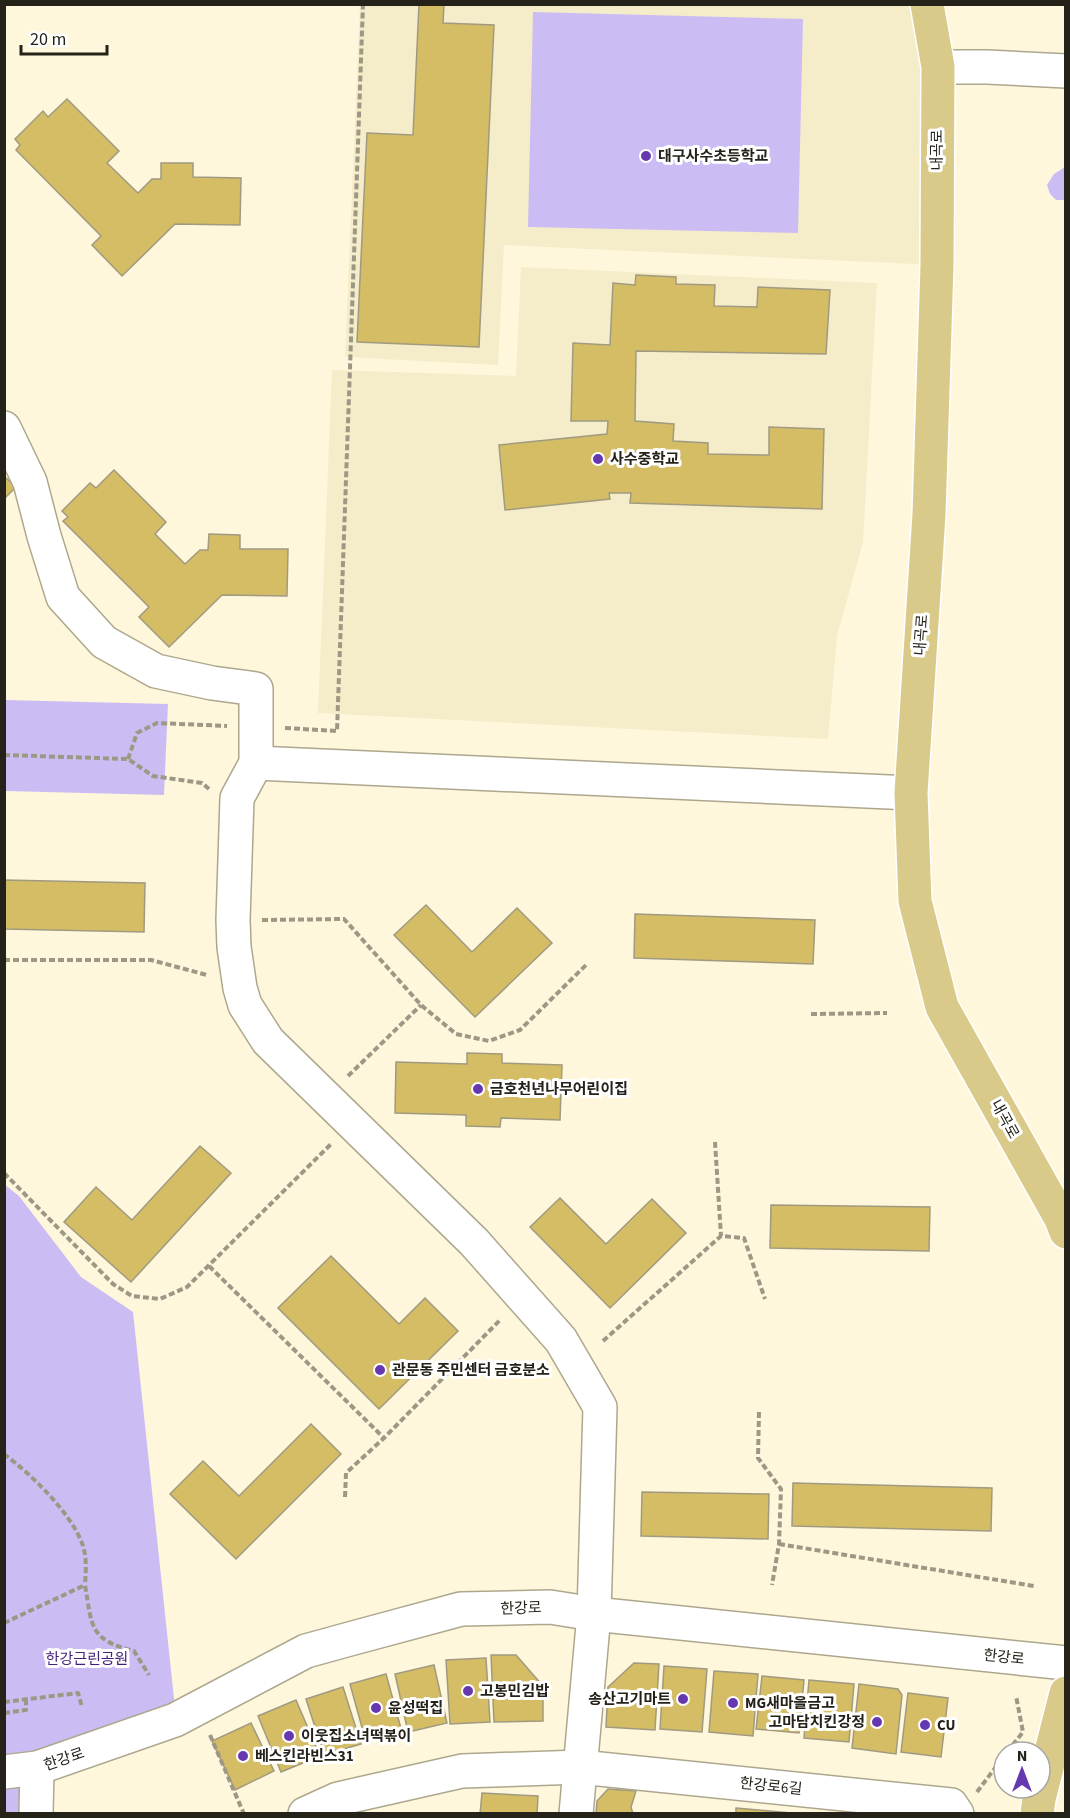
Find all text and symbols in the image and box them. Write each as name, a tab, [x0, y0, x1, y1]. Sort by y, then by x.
scale bar	[21, 18, 106, 56]
text: 20 m	[30, 27, 66, 52]
street label: 내곡로	[927, 129, 948, 171]
place label: 대구사수초등학교	[658, 146, 769, 167]
marker: 대구사수초등학교	[639, 149, 653, 163]
place label: 사수중학교	[610, 449, 679, 470]
marker: 사수중학교	[591, 452, 605, 466]
street label: 내곡로	[910, 614, 933, 656]
place label: 금호천년나무어린이집	[490, 1079, 628, 1100]
marker: 금호천년나무어린이집	[471, 1082, 485, 1096]
street label: 내곡로	[985, 1096, 1024, 1142]
place label: 관문동 주민센터 금호분소	[392, 1360, 550, 1381]
marker: 관문동 주민센터 금호분소	[373, 1363, 387, 1377]
street label: 한강로	[500, 1597, 542, 1620]
street label: 한강로	[982, 1645, 1026, 1670]
park label: 한강근린공원	[46, 1649, 128, 1670]
place label: 고봉민김밥	[480, 1681, 549, 1702]
marker: 고봉민김밥	[461, 1684, 475, 1698]
place label: 송산고기마트	[588, 1689, 671, 1710]
marker: 송산고기마트	[676, 1692, 690, 1706]
place label: MG새마을금고	[745, 1693, 835, 1714]
marker: MG새마을금고	[726, 1696, 740, 1710]
place label: 윤성떡집	[388, 1698, 443, 1719]
marker: 윤성떡집	[369, 1701, 383, 1715]
place label: 고마담치킨강정	[768, 1712, 865, 1733]
marker: 고마담치킨강정	[870, 1715, 884, 1729]
place label: CU	[937, 1715, 955, 1736]
marker: CU	[918, 1718, 932, 1732]
place label: 이웃집소녀떡볶이	[301, 1726, 411, 1747]
marker: 이웃집소녀떡볶이	[282, 1729, 296, 1743]
north arrow	[992, 1740, 1052, 1800]
street label: 한강로	[41, 1743, 87, 1776]
text: N	[1017, 1745, 1027, 1767]
place label: 베스킨라빈스31	[255, 1746, 354, 1767]
marker: 베스킨라빈스31	[236, 1749, 250, 1763]
street label: 한강로6길	[739, 1773, 803, 1800]

